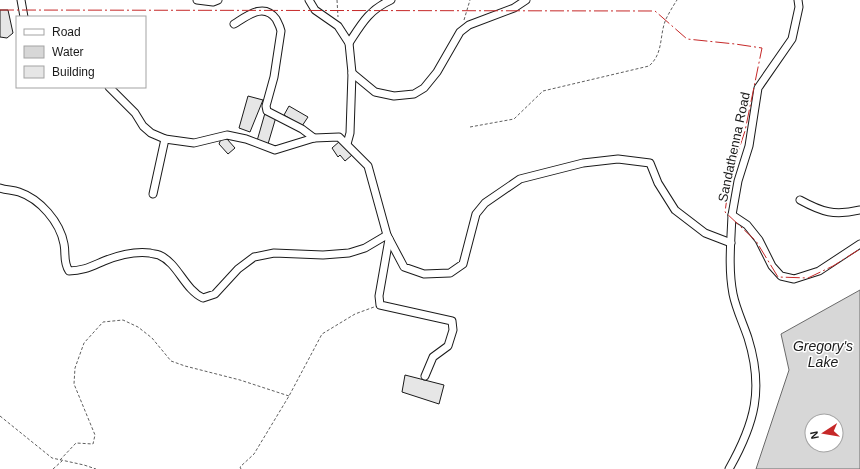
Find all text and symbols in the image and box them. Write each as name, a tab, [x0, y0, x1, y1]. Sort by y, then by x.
legend	[16, 16, 146, 88]
text: Road	[52, 25, 81, 39]
text: Water	[52, 45, 84, 59]
text: Building	[52, 65, 95, 79]
street label: Sandathenna Road	[715, 91, 753, 203]
water label: Gregory's Lake	[793, 338, 853, 370]
north arrow	[804, 413, 844, 453]
text: N	[808, 430, 821, 440]

